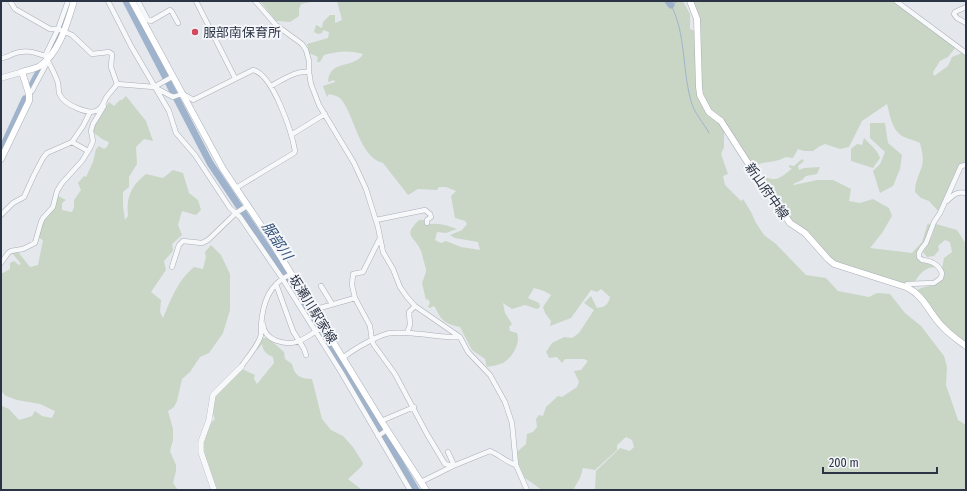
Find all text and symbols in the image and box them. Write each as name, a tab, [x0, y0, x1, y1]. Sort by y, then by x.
place label: 服部南保育所	[203, 25, 281, 40]
marker: 服部南保育所	[190, 27, 200, 37]
street label: 新山府中線	[742, 160, 792, 222]
water label: 服部川	[258, 219, 297, 265]
street label: 坂瀬川駅家線	[286, 272, 340, 346]
scale bar	[823, 449, 937, 475]
text: 200 m	[829, 456, 859, 470]

